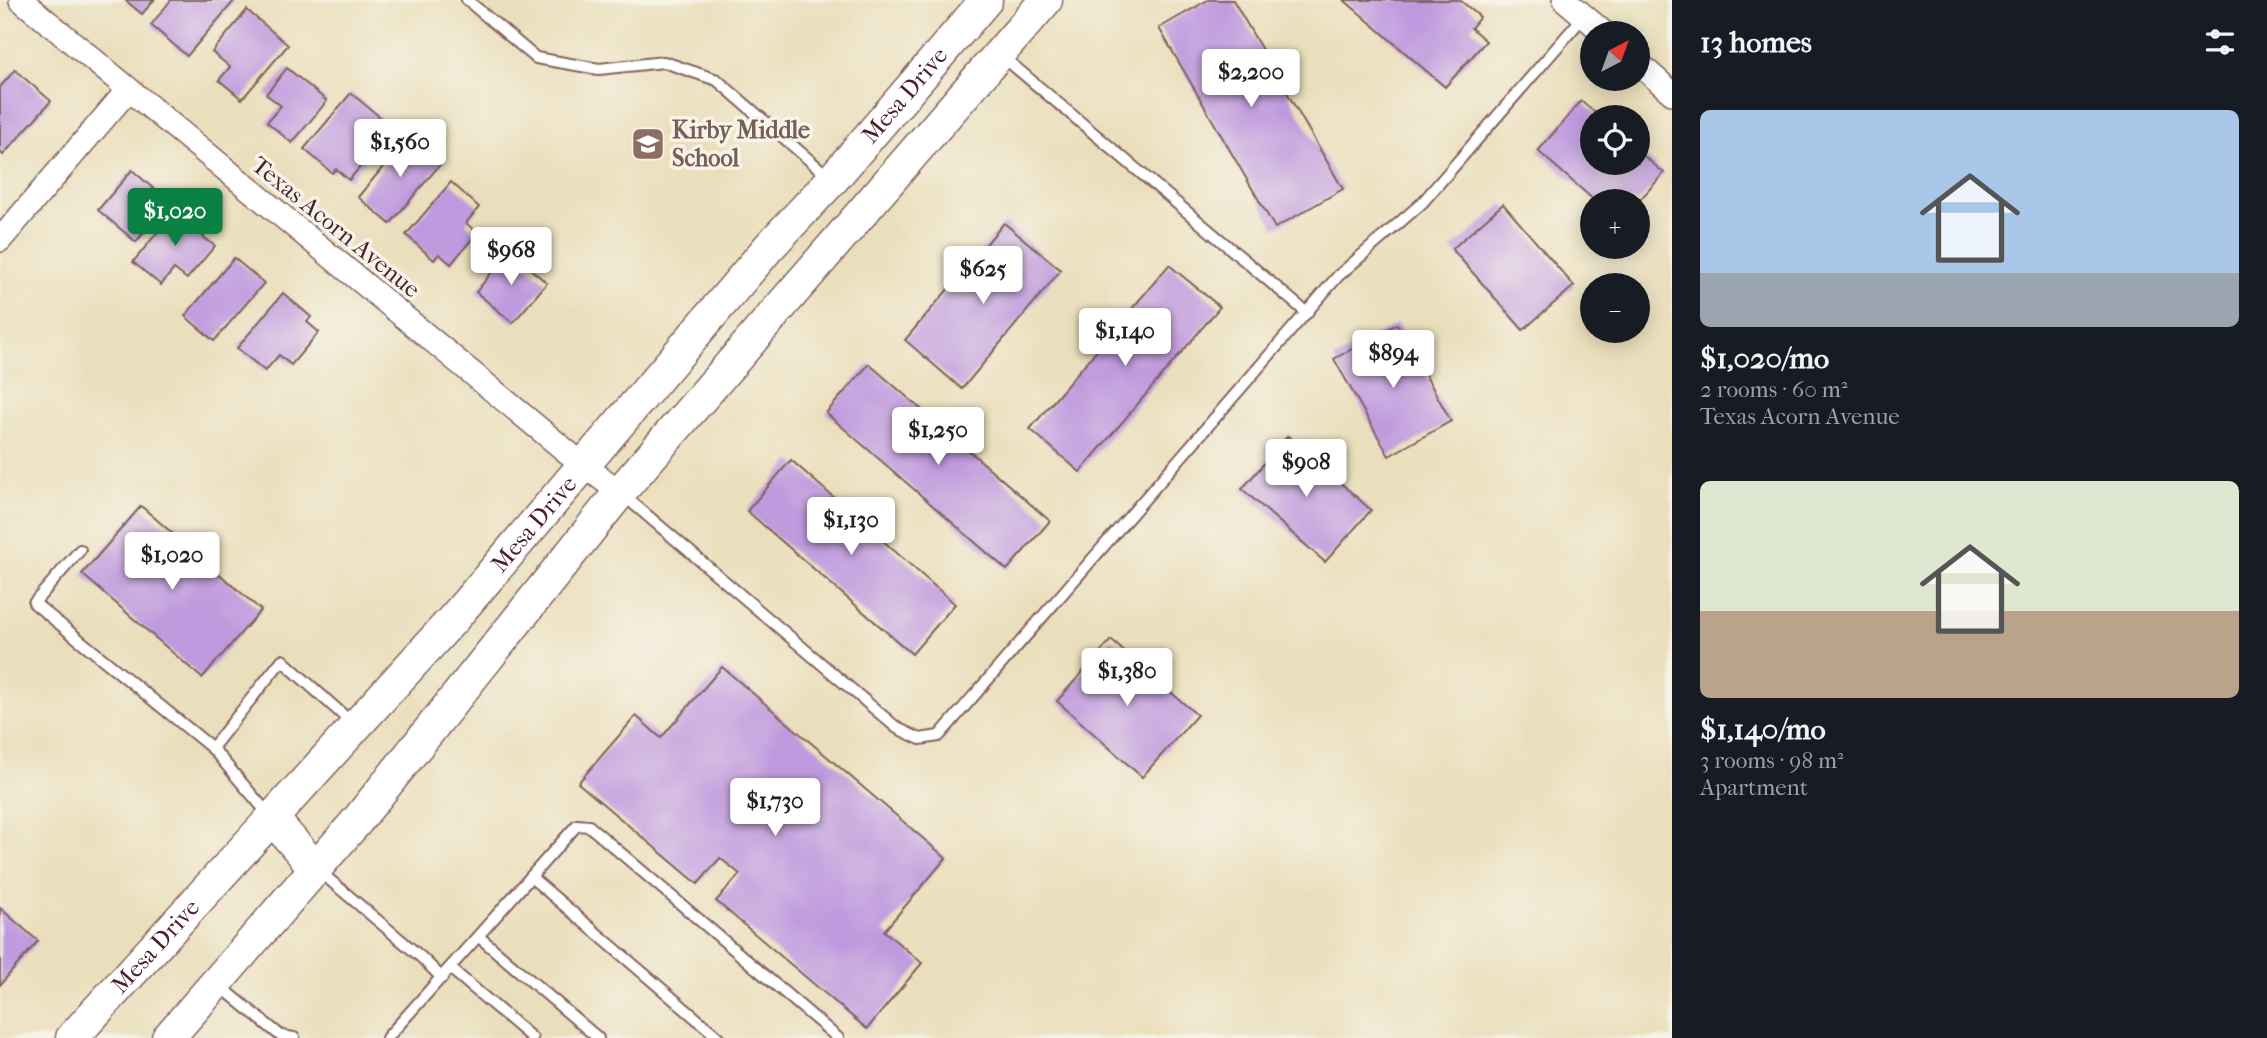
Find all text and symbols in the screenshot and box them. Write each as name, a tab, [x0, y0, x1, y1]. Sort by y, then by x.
north arrow	[1580, 21, 1650, 91]
map controls	[1580, 21, 1650, 343]
icon: filters	[2201, 23, 2239, 61]
text: 13 homes	[1700, 25, 1812, 60]
street label: Mesa Drive	[856, 41, 953, 149]
pin: $2,200	[1194, 50, 1308, 109]
text: $2,200	[1218, 58, 1284, 85]
button: locate	[1580, 105, 1650, 175]
place label: Kirby Middle School	[672, 116, 810, 172]
pin: $1,560	[343, 120, 457, 179]
school or university icon: Kirby Middle School	[629, 125, 667, 163]
text: $1,560	[370, 128, 430, 155]
street label: Texas Acorn Avenue	[246, 151, 426, 304]
icon: home	[1907, 155, 2033, 281]
pin: $1,020	[118, 188, 232, 248]
button: +	[1580, 189, 1650, 259]
text: $1,020	[144, 197, 206, 224]
pin: $968	[470, 228, 552, 287]
text: $968	[487, 236, 535, 263]
pin: $625	[942, 246, 1024, 306]
text: $625	[960, 255, 1006, 282]
button: −	[1580, 273, 1650, 343]
pin: $1,140	[1068, 308, 1182, 368]
text: $1,140	[1095, 317, 1155, 344]
pin: $894	[1352, 330, 1434, 390]
text: $894	[1368, 339, 1418, 366]
text: $1,020/mo	[1700, 341, 1829, 376]
text: 2 rooms · 60 m²	[1700, 376, 1847, 403]
text: Texas Acorn Avenue	[1700, 403, 1900, 430]
pin: $1,250	[881, 407, 995, 467]
text: $1,250	[908, 416, 968, 443]
pin: $908	[1265, 440, 1347, 499]
text: $908	[1282, 448, 1330, 475]
street label: Mesa Drive	[485, 470, 583, 578]
pin: $1,130	[794, 498, 908, 557]
text: $1,130	[823, 506, 879, 533]
icon: home	[1907, 526, 2033, 652]
pin: $1,020	[115, 532, 229, 592]
text: $1,020	[141, 541, 203, 568]
pin: $1,380	[1070, 648, 1184, 708]
text: $1,380	[1097, 657, 1157, 684]
text: $1,140/mo	[1700, 712, 1826, 747]
text: 3 rooms · 98 m²	[1700, 747, 1844, 774]
text: Apartment	[1700, 774, 1808, 801]
pin: $1,730	[718, 778, 832, 838]
text: $1,730	[746, 787, 804, 814]
street label: Mesa Drive	[106, 893, 205, 999]

